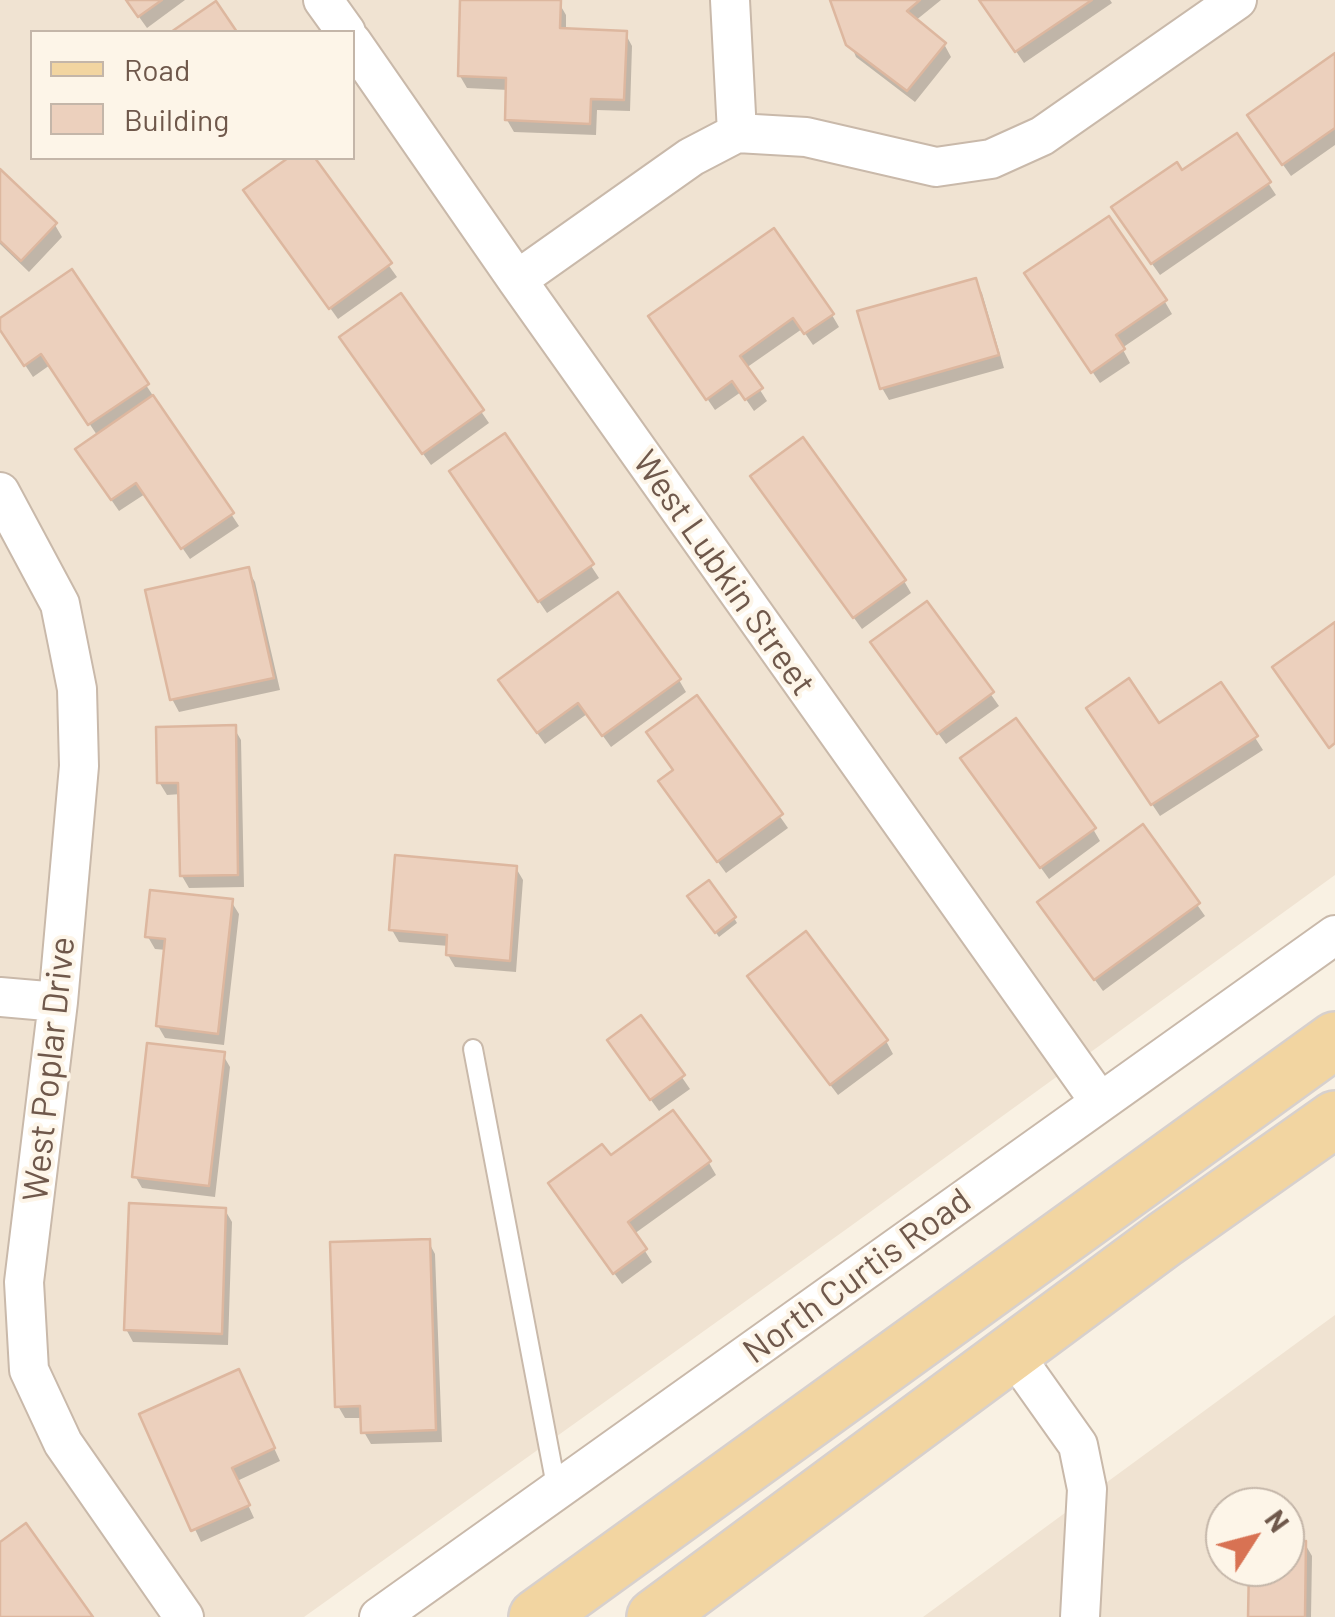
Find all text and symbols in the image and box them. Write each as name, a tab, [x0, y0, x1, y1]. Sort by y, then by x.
legend	[30, 30, 355, 160]
text: Road	[124, 51, 190, 87]
text: Building	[124, 101, 229, 137]
street label: West Lubkin Street	[624, 442, 824, 704]
street label: West Poplar Drive	[14, 935, 84, 1203]
street label: North Curtis Road	[735, 1179, 979, 1373]
north arrow	[1205, 1487, 1305, 1587]
text: N	[1258, 1503, 1297, 1538]

